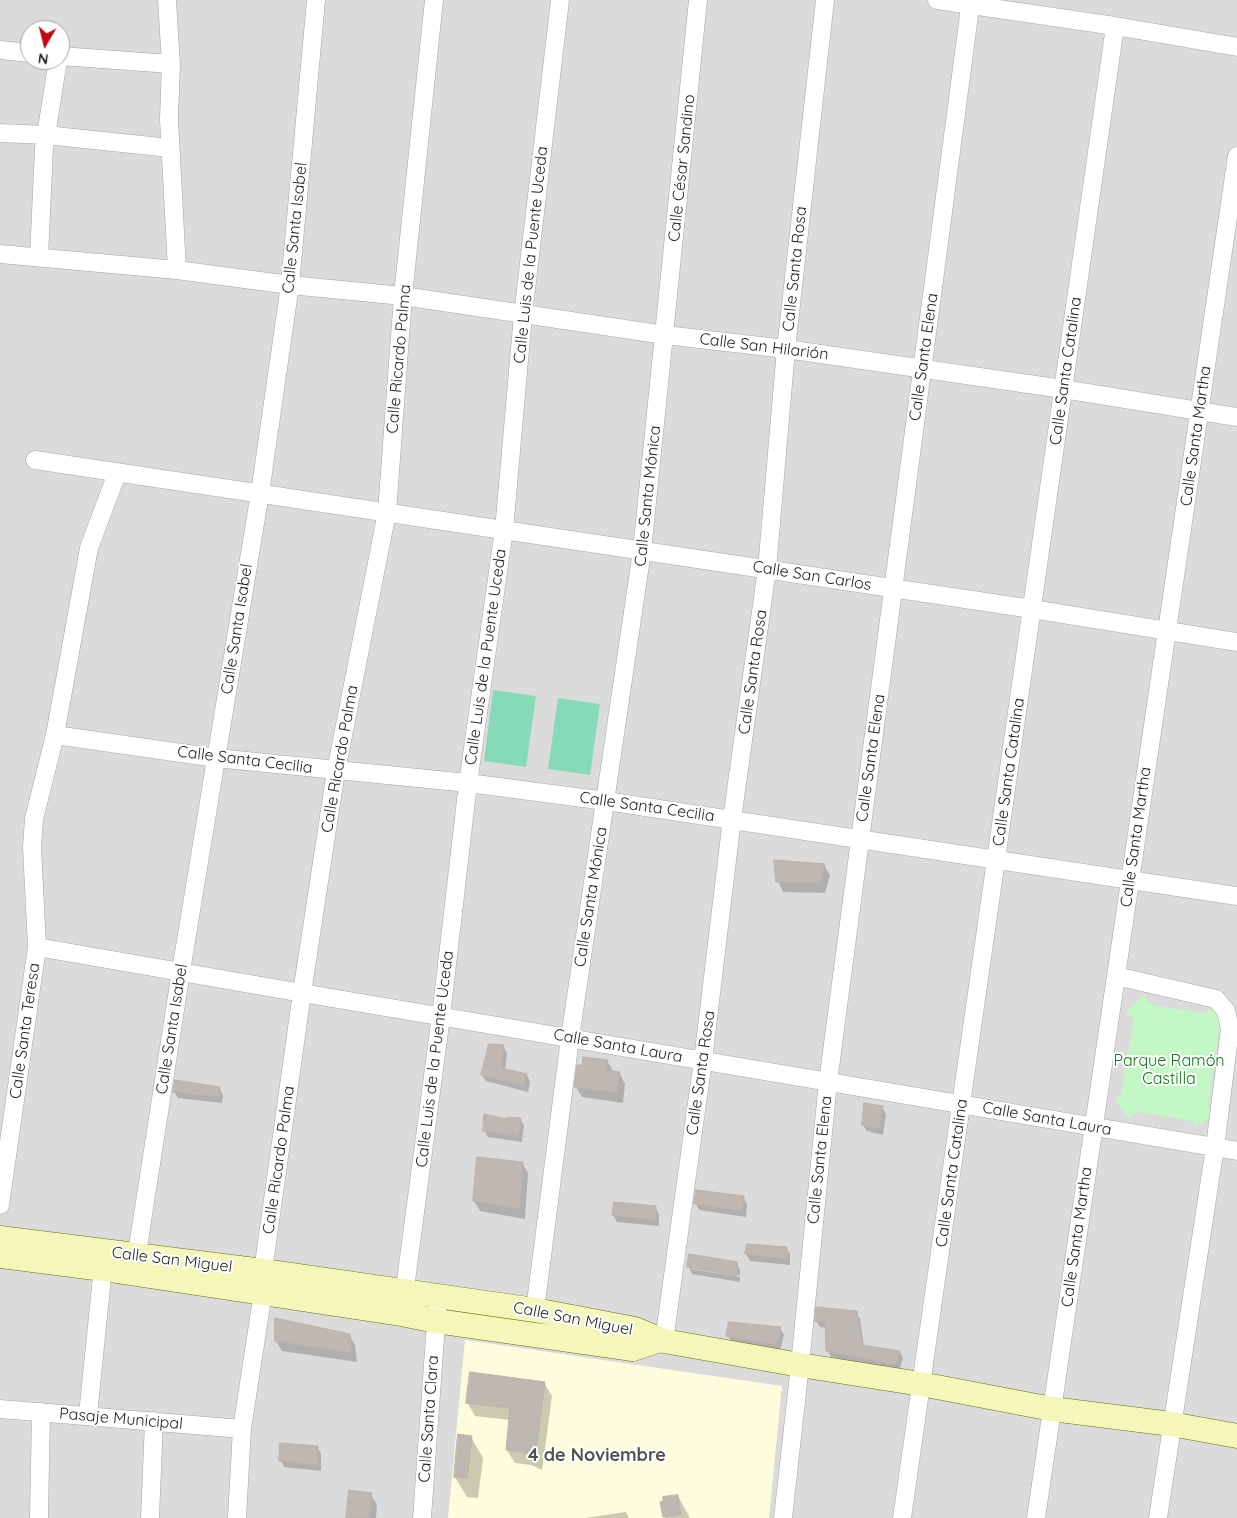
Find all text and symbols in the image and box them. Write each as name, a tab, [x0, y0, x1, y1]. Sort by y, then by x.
north arrow	[20, 20, 70, 70]
text: N	[37, 49, 49, 68]
street label: Calle César Sandino	[665, 93, 699, 243]
street label: Calle Luis de la Puente Uceda	[510, 145, 552, 365]
street label: Calle Santa Isabel	[279, 161, 311, 295]
street label: Calle Santa Rosa	[779, 205, 811, 333]
street label: Calle Ricardo Palma	[383, 284, 415, 434]
street label: Calle Santa Elena	[906, 292, 942, 422]
street label: Calle Santa Catalina	[1046, 296, 1086, 446]
street label: Calle San Hilarión	[698, 330, 830, 364]
street label: Calle Santa Martha	[1177, 365, 1215, 507]
street label: Calle Santa Mónica	[631, 425, 665, 567]
street label: Calle Luis de la Puente Uceda	[461, 548, 511, 766]
street label: Calle San Carlos	[751, 557, 873, 595]
street label: Calle Santa Isabel	[217, 562, 257, 696]
street label: Calle Santa Rosa	[735, 608, 771, 736]
street label: Calle Ricardo Palma	[318, 684, 362, 834]
street label: Calle Santa Elena	[853, 693, 889, 823]
street label: Calle Santa Catalina	[989, 697, 1029, 847]
street label: Calle Santa Cecilia	[176, 742, 314, 778]
street label: Calle Santa Martha	[1117, 766, 1155, 908]
street label: Calle Santa Cecilia	[578, 788, 716, 826]
street label: Calle Santa Mónica	[570, 826, 612, 968]
street label: Calle Luis de la Puente Uceda	[412, 950, 458, 1168]
street label: Calle Santa Teresa	[6, 962, 44, 1100]
street label: Calle Santa Isabel	[152, 962, 192, 1096]
street label: Calle Santa Rosa	[683, 1009, 719, 1137]
street label: Calle Santa Laura	[552, 1025, 684, 1067]
park label: Parque Ramón Castilla	[1113, 1051, 1225, 1089]
street label: Calle Ricardo Palma	[259, 1085, 299, 1235]
street label: Calle Santa Elena	[804, 1095, 836, 1225]
street label: Calle Santa Catalina	[932, 1098, 972, 1248]
street label: Calle Santa Laura	[981, 1098, 1113, 1140]
street label: Calle Santa Martha	[1058, 1166, 1096, 1308]
street label: Calle San Miguel	[111, 1243, 233, 1277]
street label: Calle San Miguel	[512, 1298, 634, 1340]
street label: Calle Santa Clara	[415, 1355, 443, 1483]
street label: Pasaje Municipal	[58, 1404, 184, 1434]
district label: 4 de Noviembre	[528, 1445, 666, 1467]

